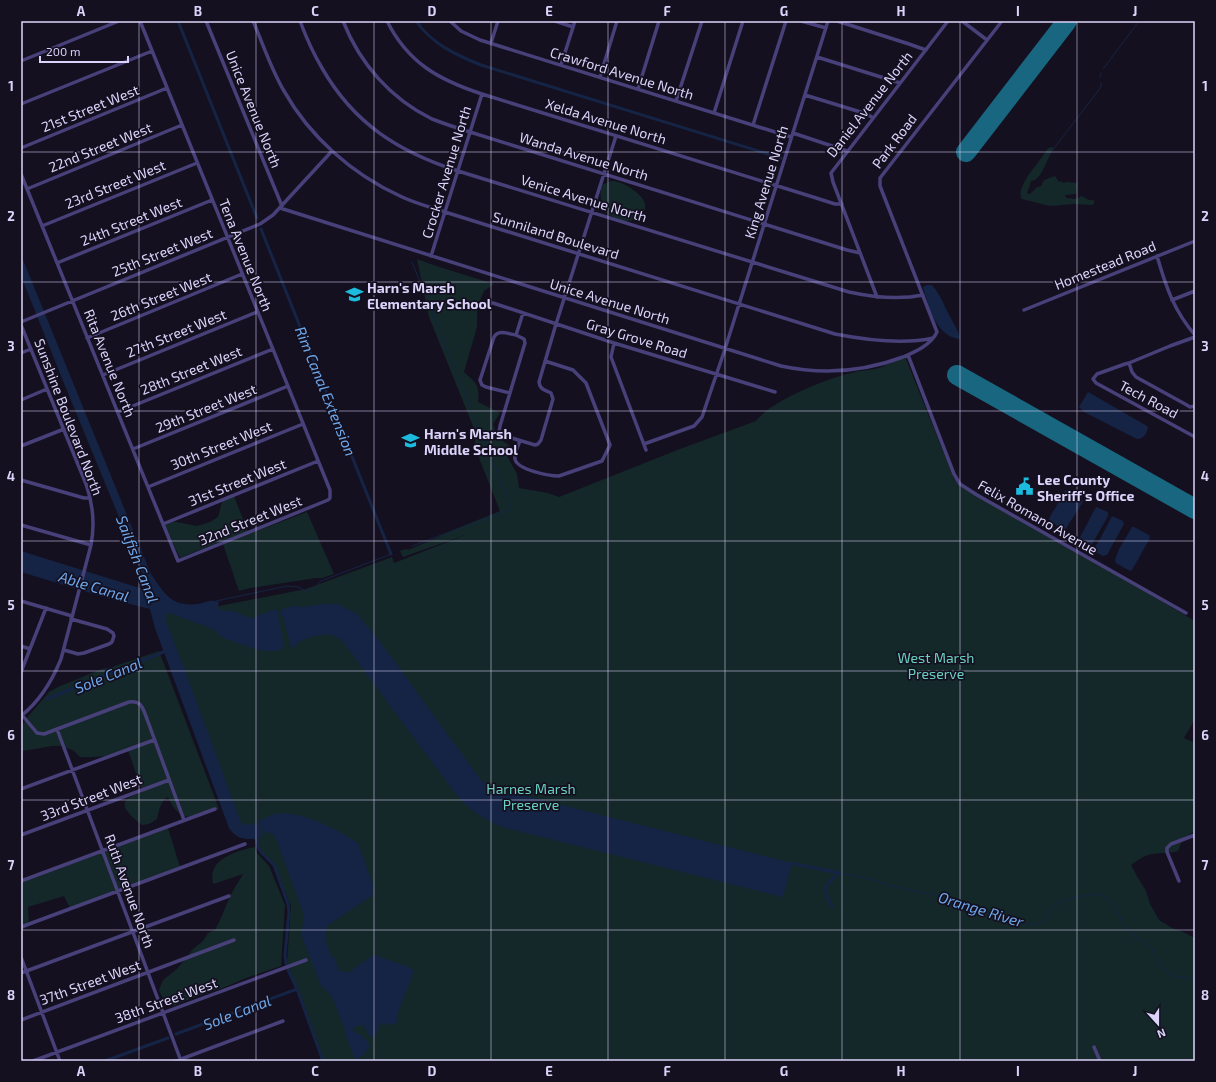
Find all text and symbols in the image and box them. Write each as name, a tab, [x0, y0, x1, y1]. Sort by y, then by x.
text: A	[77, 3, 86, 19]
text: B	[194, 3, 202, 19]
text: C	[311, 3, 319, 19]
text: D	[428, 3, 437, 19]
text: E	[545, 3, 553, 19]
text: F	[663, 3, 671, 19]
text: G	[780, 3, 788, 19]
text: H	[897, 3, 906, 19]
text: I	[1016, 3, 1020, 19]
text: J	[1133, 3, 1137, 19]
scale bar	[40, 38, 128, 64]
street label: Crawford Avenue North	[548, 43, 696, 103]
text: 200 m	[46, 44, 80, 58]
street label: Unice Avenue North	[223, 48, 285, 170]
street label: Daniel Avenue North	[822, 48, 916, 160]
text: 1	[8, 78, 14, 94]
text: 1	[1202, 78, 1208, 94]
street label: 21st Street West	[39, 81, 141, 135]
street label: Xelda Avenue North	[543, 95, 669, 147]
street label: Crocker Avenue North	[418, 104, 474, 240]
street label: Park Road	[868, 110, 920, 172]
street label: 22nd Street West	[46, 119, 154, 175]
street label: King Avenue North	[741, 123, 791, 241]
street label: Wanda Avenue North	[517, 128, 651, 184]
street label: 23rd Street West	[62, 156, 168, 212]
street label: Venice Avenue North	[519, 171, 649, 225]
street label: 24th Street West	[78, 193, 184, 249]
street label: Tena Avenue North	[216, 196, 276, 314]
text: 2	[7, 208, 15, 224]
street label: Sunniland Boulevard	[491, 208, 621, 262]
text: 2	[1201, 208, 1209, 224]
street label: 25th Street West	[109, 224, 215, 280]
street label: Homestead Road	[1052, 237, 1158, 293]
street label: 26th Street West	[108, 268, 214, 324]
street label: Unice Avenue North	[548, 275, 672, 327]
place label: Harn's Marsh Elementary School	[367, 279, 492, 312]
school or university icon: Harn's Marsh Elementary School	[344, 285, 364, 305]
street label: 27th Street West	[123, 305, 229, 361]
street label: Rita Avenue North	[81, 307, 139, 419]
street label: Gray Grove Road	[584, 315, 690, 361]
water label: Rim Canal Extension	[292, 324, 360, 458]
street label: Sunshine Boulevard North	[31, 336, 107, 498]
text: 3	[7, 338, 15, 354]
text: 3	[1201, 338, 1209, 354]
street label: 28th Street West	[138, 342, 244, 398]
street label: Tech Road	[1117, 376, 1181, 422]
street label: 29th Street West	[153, 380, 259, 436]
street label: 30th Street West	[168, 417, 274, 473]
place label: Harn's Marsh Middle School	[424, 425, 518, 458]
school or university icon: Harn's Marsh Middle School	[401, 431, 421, 451]
street label: 31st Street West	[186, 455, 288, 509]
text: 4	[7, 468, 15, 484]
text: 4	[1201, 468, 1209, 484]
place label: Lee County Sheriff's Office	[1037, 471, 1134, 504]
street label: Felix Romano Avenue	[975, 476, 1101, 558]
public building icon: Lee County Sheriff's Office	[1014, 477, 1034, 497]
street label: 32nd Street West	[196, 492, 304, 548]
water label: Sailfish Canal	[113, 513, 163, 605]
water label: Able Canal	[56, 567, 131, 605]
text: 5	[7, 597, 15, 613]
text: 5	[1201, 597, 1209, 613]
park label: West Marsh Preserve	[898, 649, 974, 682]
water label: Sole Canal	[72, 653, 144, 697]
text: 6	[7, 727, 15, 743]
text: 6	[1201, 727, 1209, 743]
street label: 33rd Street West	[38, 770, 144, 824]
park label: Harnes Marsh Preserve	[486, 780, 576, 813]
street label: Ruth Avenue North	[102, 832, 158, 950]
text: 7	[8, 857, 15, 873]
text: 7	[1202, 857, 1209, 873]
water label: Orange River	[936, 888, 1027, 931]
street label: 37th Street West	[37, 956, 143, 1008]
street label: 38th Street West	[112, 974, 220, 1026]
text: 8	[7, 987, 15, 1003]
text: 8	[1201, 987, 1209, 1003]
water label: Sole Canal	[200, 991, 274, 1033]
north arrow	[1138, 1004, 1178, 1044]
text: N	[1156, 1026, 1168, 1041]
text: A	[77, 1063, 86, 1079]
text: B	[194, 1063, 202, 1079]
text: C	[311, 1063, 319, 1079]
text: D	[428, 1063, 437, 1079]
text: E	[545, 1063, 553, 1079]
text: F	[663, 1063, 671, 1079]
text: G	[780, 1063, 788, 1079]
text: H	[897, 1063, 906, 1079]
text: I	[1016, 1063, 1020, 1079]
text: J	[1133, 1063, 1137, 1079]

